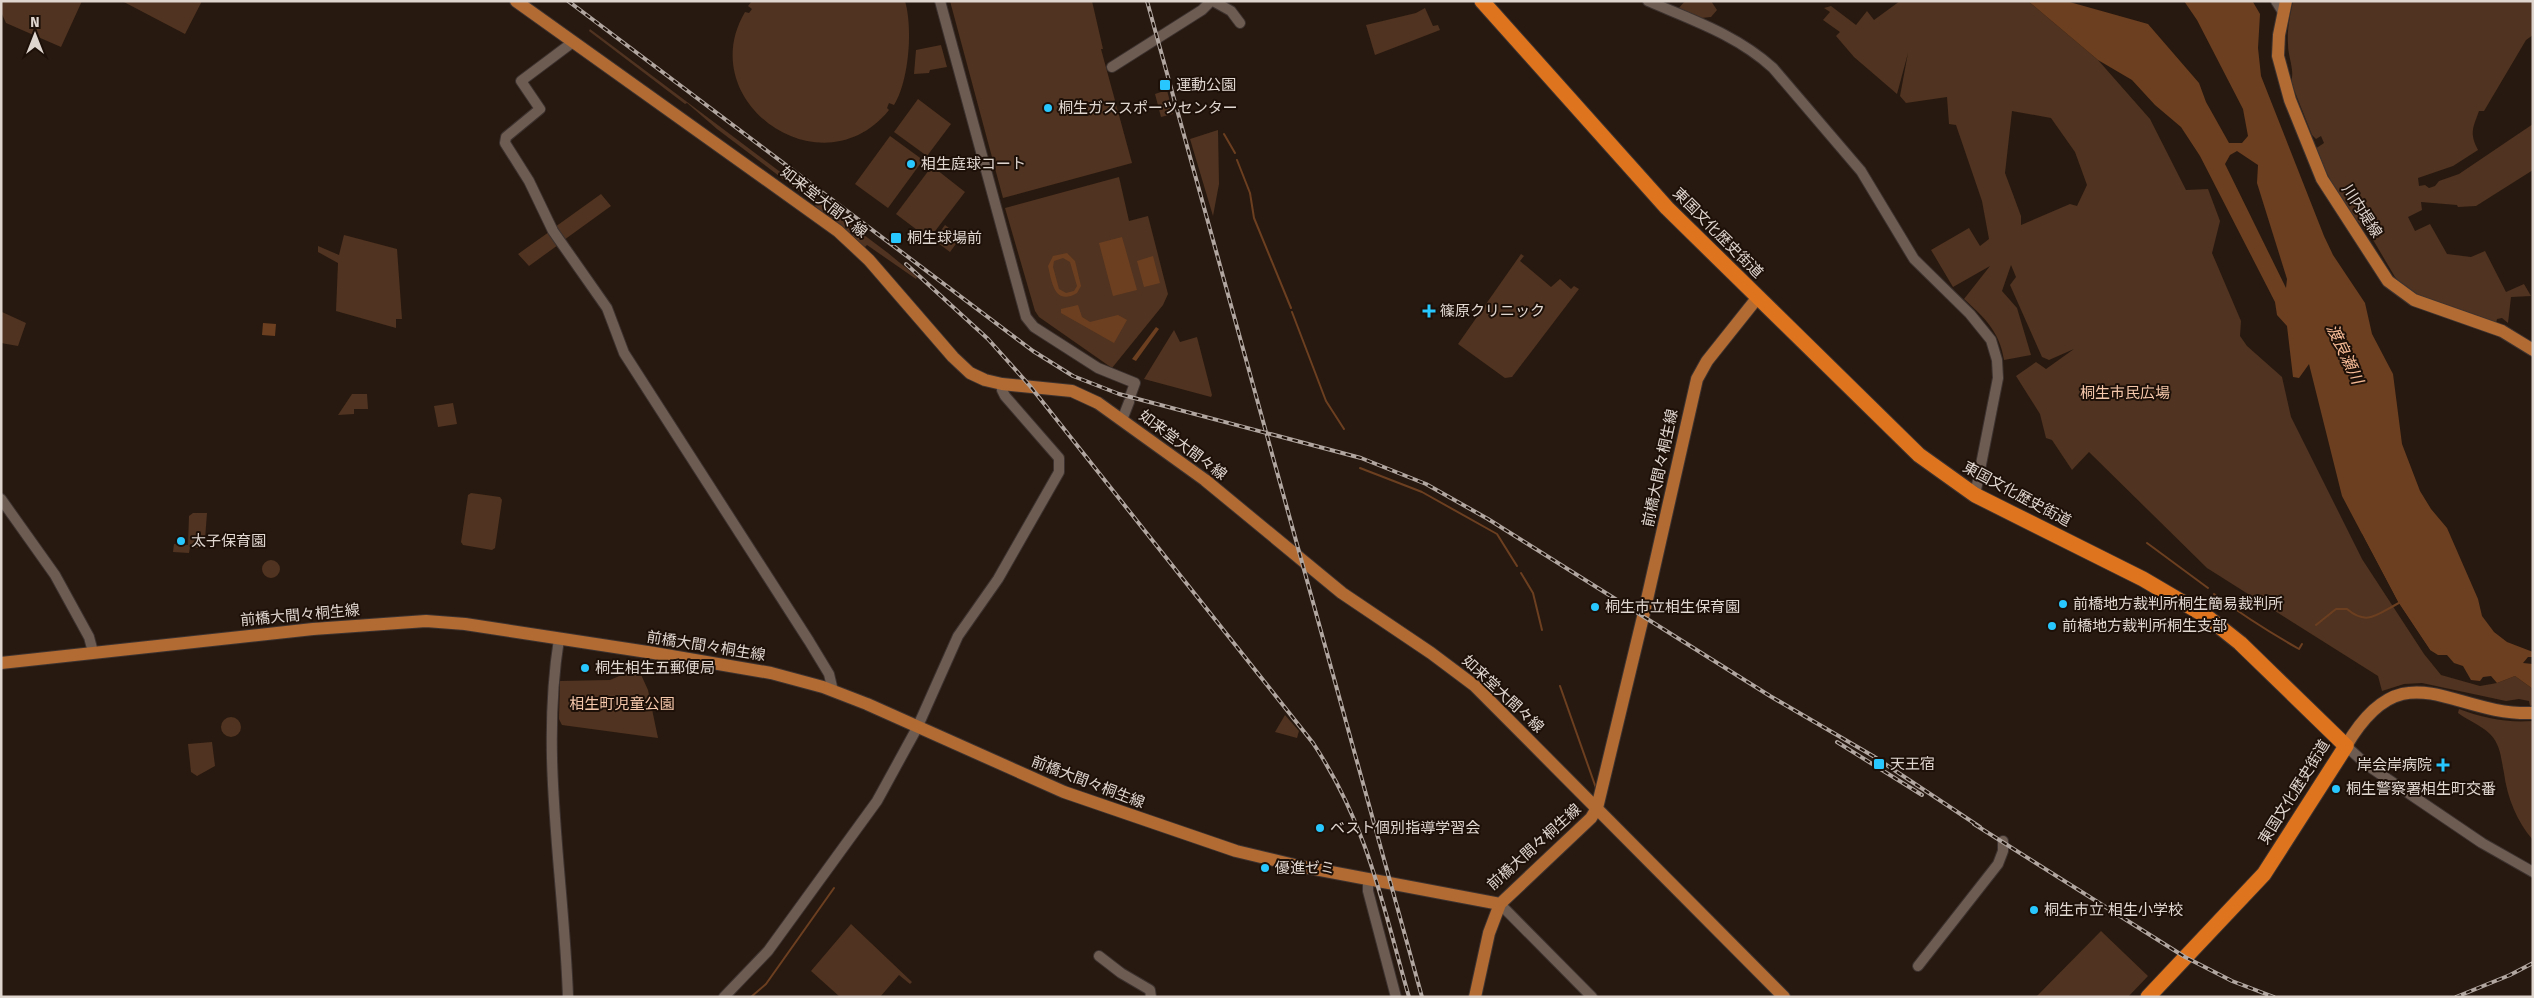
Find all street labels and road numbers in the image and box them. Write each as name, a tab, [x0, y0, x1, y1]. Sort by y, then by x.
street label: 如来堂大間々線	[777, 163, 871, 241]
street label: 川内堤線	[2338, 181, 2386, 241]
street label: 東国文化歴史街道	[1669, 184, 1767, 282]
street label: 如来堂大間々線	[1136, 406, 1230, 484]
street label: 前橋大間々桐生線	[1639, 407, 1681, 529]
street label: 東国文化歴史街道	[1960, 458, 2074, 530]
street label: 前橋大間々桐生線	[239, 601, 361, 629]
street label: 前橋大間々桐生線	[645, 628, 767, 664]
street label: 如来堂大間々線	[1458, 652, 1548, 736]
street label: 東国文化歴史街道	[2255, 736, 2333, 848]
street label: 前橋大間々桐生線	[1029, 752, 1147, 812]
street label: 前橋大間々桐生線	[1483, 800, 1585, 894]

